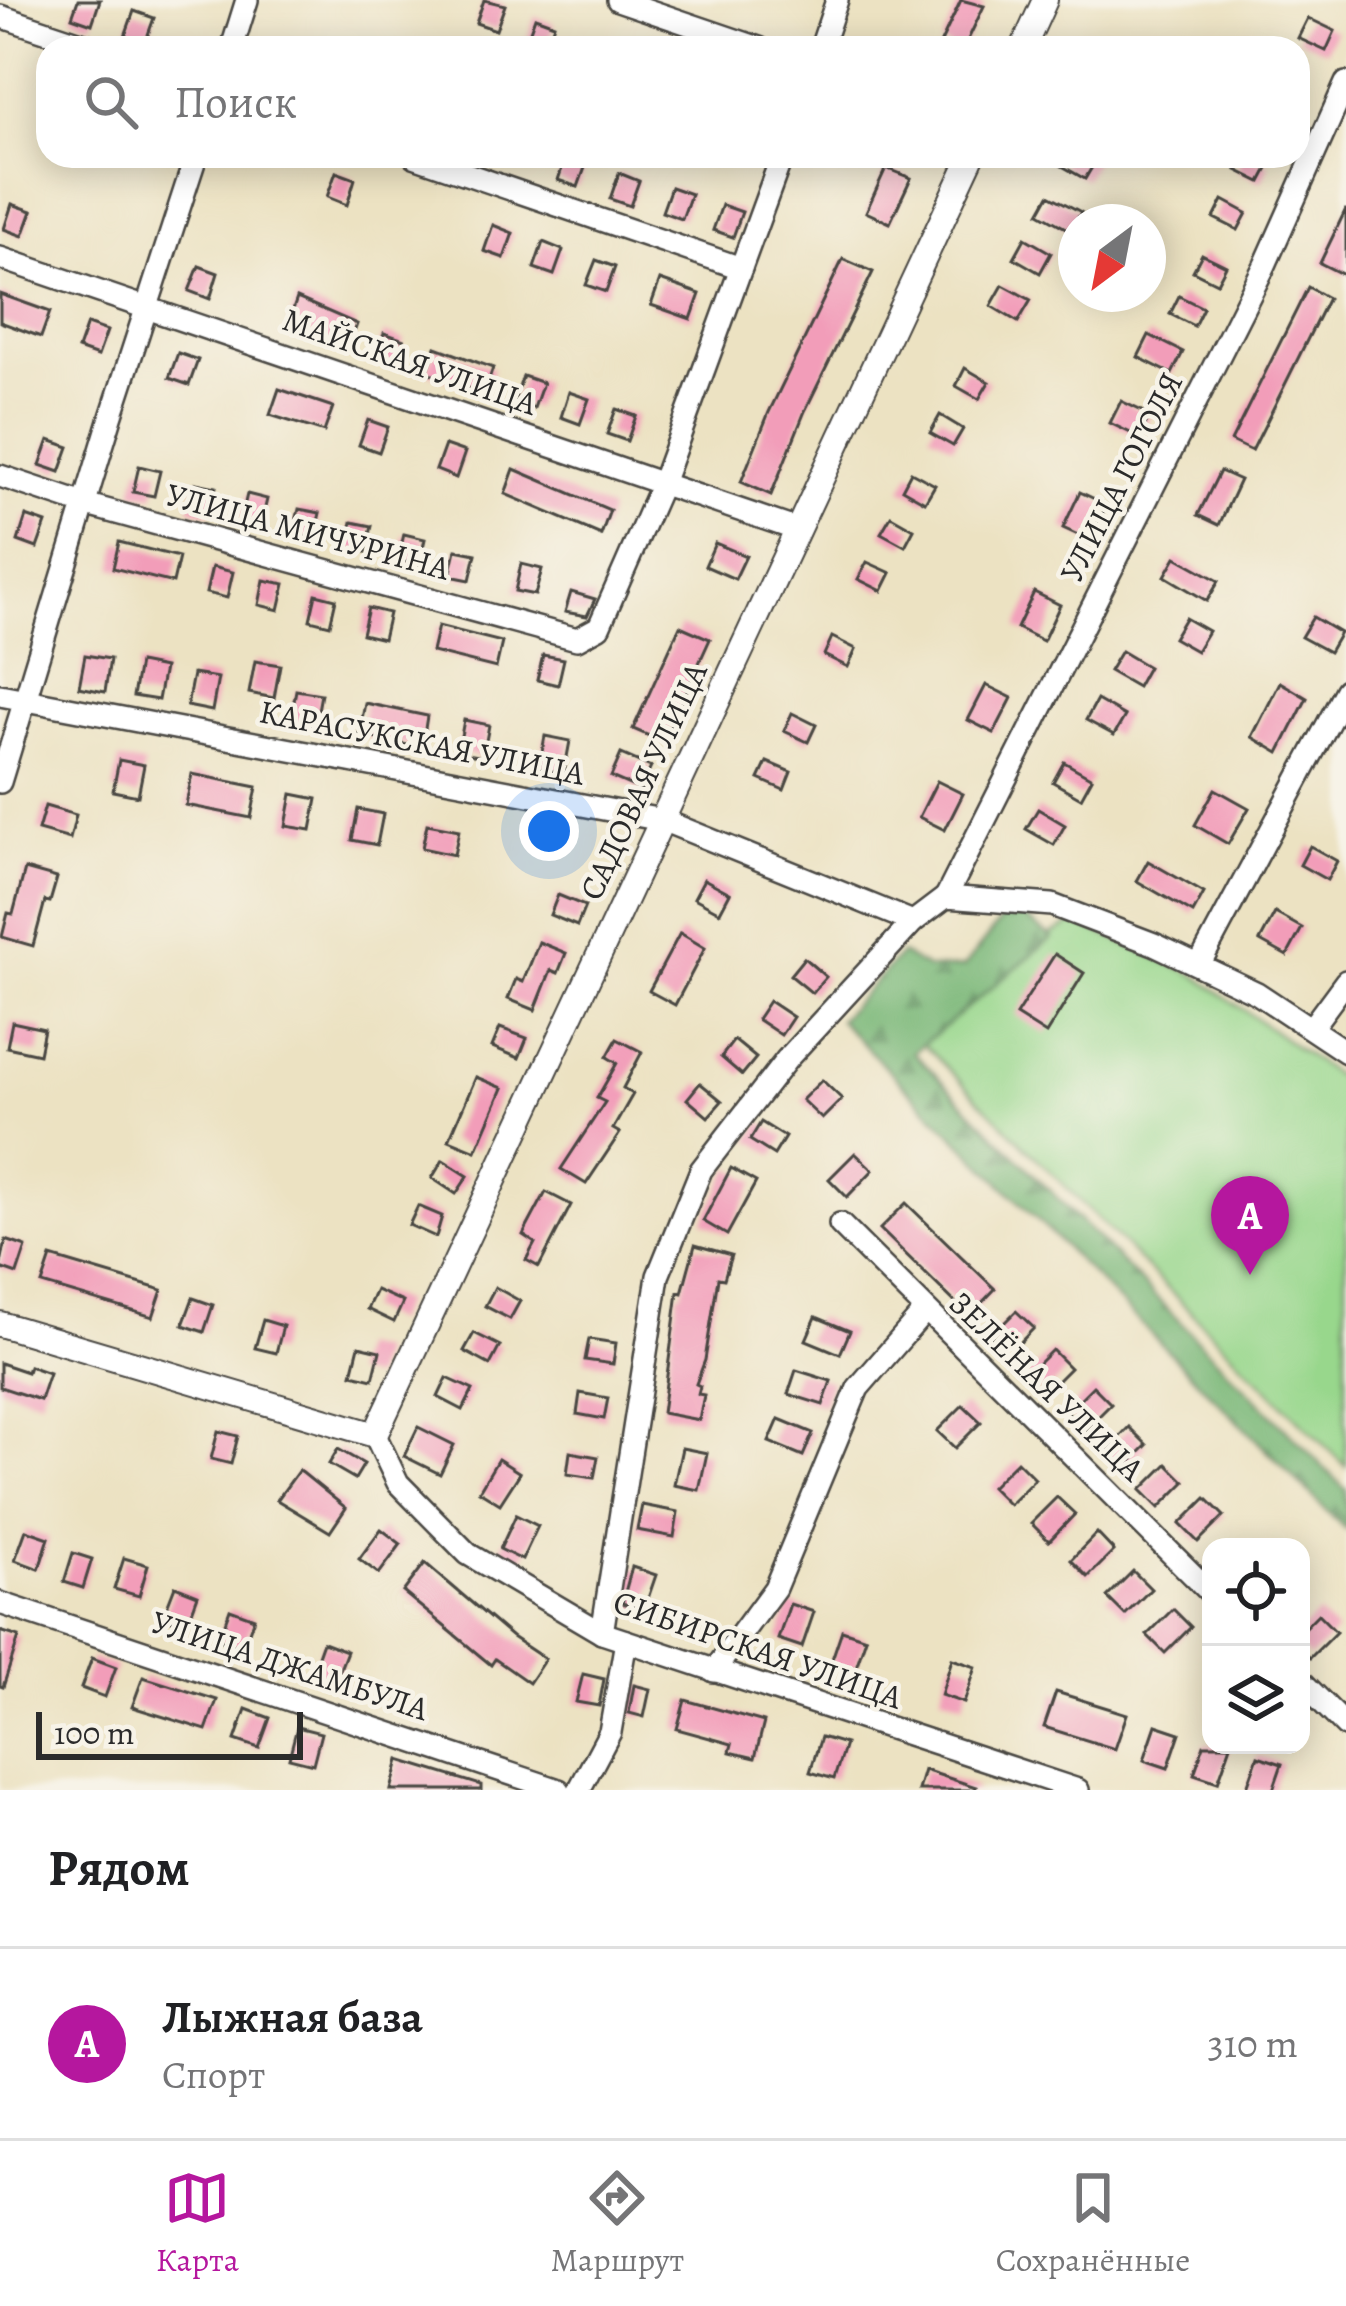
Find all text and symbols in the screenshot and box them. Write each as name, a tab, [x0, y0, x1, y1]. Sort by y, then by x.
search box	[36, 36, 1310, 168]
icon: search	[78, 69, 144, 135]
text: Поиск	[174, 71, 297, 133]
north arrow	[1058, 204, 1166, 312]
street label: МАЙСКАЯ УЛИЦА	[277, 296, 544, 426]
street label: УЛИЦА ГОГОЛЯ	[1049, 364, 1193, 590]
street label: УЛИЦА МИЧУРИНА	[161, 472, 455, 591]
street label: САДОВАЯ УЛИЦА	[568, 654, 718, 907]
street label: КАРАСУКСКАЯ УЛИЦА	[256, 688, 589, 796]
your location	[519, 801, 579, 861]
pin: A	[1211, 1176, 1289, 1275]
street label: ЗЕЛЁНАЯ УЛИЦА	[940, 1281, 1155, 1491]
map controls	[1202, 1538, 1310, 1754]
button: locate	[1202, 1538, 1310, 1646]
street label: СИБИРСКАЯ УЛИЦА	[608, 1579, 909, 1720]
street label: УЛИЦА ДЖАМБУЛА	[146, 1599, 435, 1731]
button: layers	[1202, 1646, 1310, 1754]
scale bar	[36, 1706, 303, 1759]
text: 100 m	[54, 1710, 134, 1755]
text: Рядом	[48, 1833, 190, 1903]
text: Лыжная база	[162, 1986, 423, 2048]
text: A	[75, 2017, 99, 2070]
text: 310 m	[1207, 2017, 1298, 2070]
text: Спорт	[162, 2048, 265, 2101]
tab: Карта	[156, 2165, 239, 2282]
tab: Маршрут	[550, 2165, 684, 2282]
tab: Сохранённые	[996, 2165, 1190, 2282]

